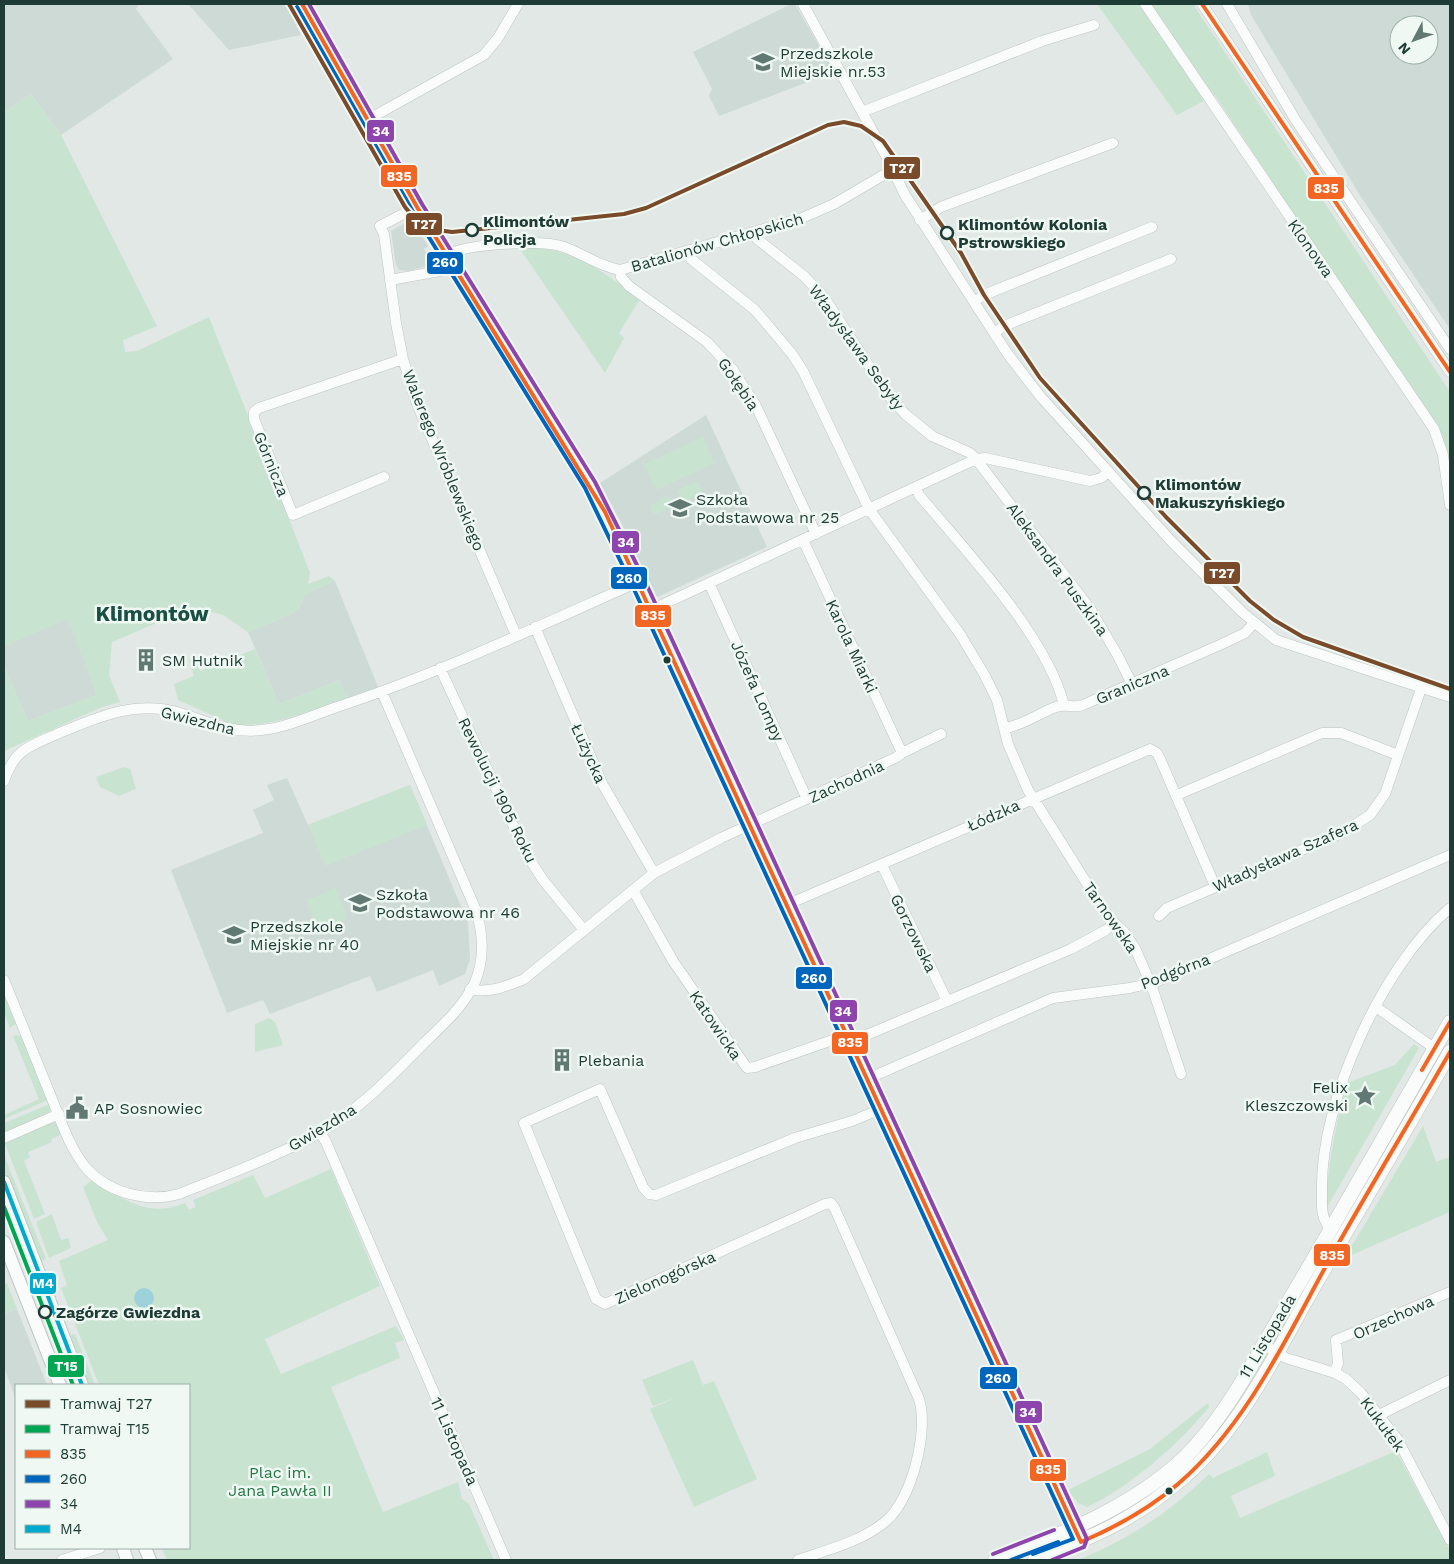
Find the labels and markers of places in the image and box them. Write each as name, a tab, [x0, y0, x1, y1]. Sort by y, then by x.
place label: Przedszkole Miejskie nr.53	[780, 44, 886, 81]
school or university icon: Przedszkole Miejskie nr.53	[750, 49, 776, 75]
place label: Klimontów Policja	[483, 212, 570, 249]
place label: Klimontów Kolonia Pstrowskiego	[958, 215, 1108, 252]
marker: Klimontów Policja	[465, 223, 479, 237]
marker: Klimontów Kolonia Pstrowskiego	[940, 226, 954, 240]
place label: Klimontów Makuszyńskiego	[1155, 475, 1286, 512]
marker: Klimontów Makuszyńskiego	[1137, 486, 1151, 500]
place label: Szkoła Podstawowa nr 25	[696, 490, 839, 527]
school or university icon: Szkoła Podstawowa nr 25	[667, 495, 693, 521]
building icon: SM Hutnik	[133, 647, 159, 673]
place label: SM Hutnik	[162, 651, 243, 670]
unlabelled marker	[662, 655, 672, 665]
place label: Szkoła Podstawowa nr 46	[376, 885, 520, 922]
school or university icon: Szkoła Podstawowa nr 46	[347, 890, 373, 916]
place label: Przedszkole Miejskie nr 40	[250, 917, 359, 954]
school or university icon: Przedszkole Miejskie nr 40	[221, 922, 247, 948]
building icon: Plebania	[549, 1047, 575, 1073]
place label: Plebania	[578, 1051, 644, 1070]
place label: Felix Kleszczowski	[1245, 1078, 1348, 1115]
place icon: Felix Kleszczowski	[1352, 1083, 1378, 1109]
public building icon: AP Sosnowiec	[64, 1095, 90, 1121]
place label: AP Sosnowiec	[94, 1099, 203, 1118]
place label: Zagórze Gwiezdna	[56, 1303, 201, 1322]
marker: Zagórze Gwiezdna	[38, 1305, 52, 1319]
unlabelled marker	[1164, 1486, 1174, 1496]

